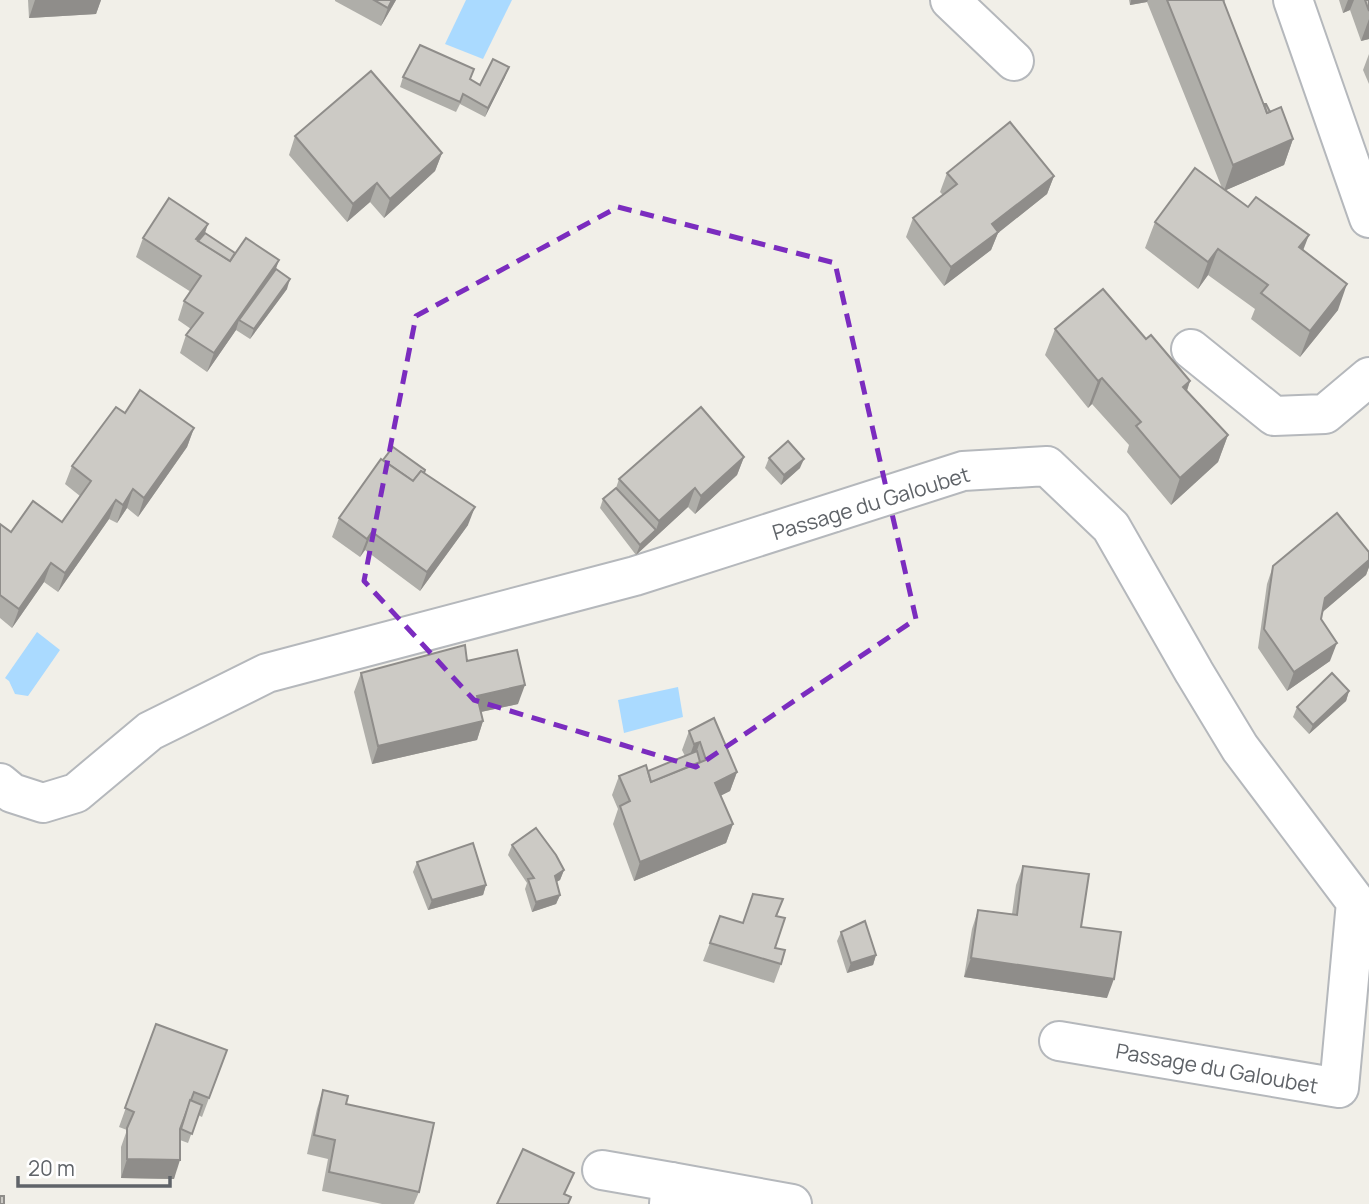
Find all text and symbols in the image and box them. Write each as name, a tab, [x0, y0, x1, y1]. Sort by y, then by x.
street label: Passage du Galoubet	[769, 460, 973, 546]
street label: Passage du Galoubet	[1114, 1036, 1320, 1100]
scale bar	[18, 1144, 170, 1188]
text: 20 m	[28, 1154, 75, 1182]

